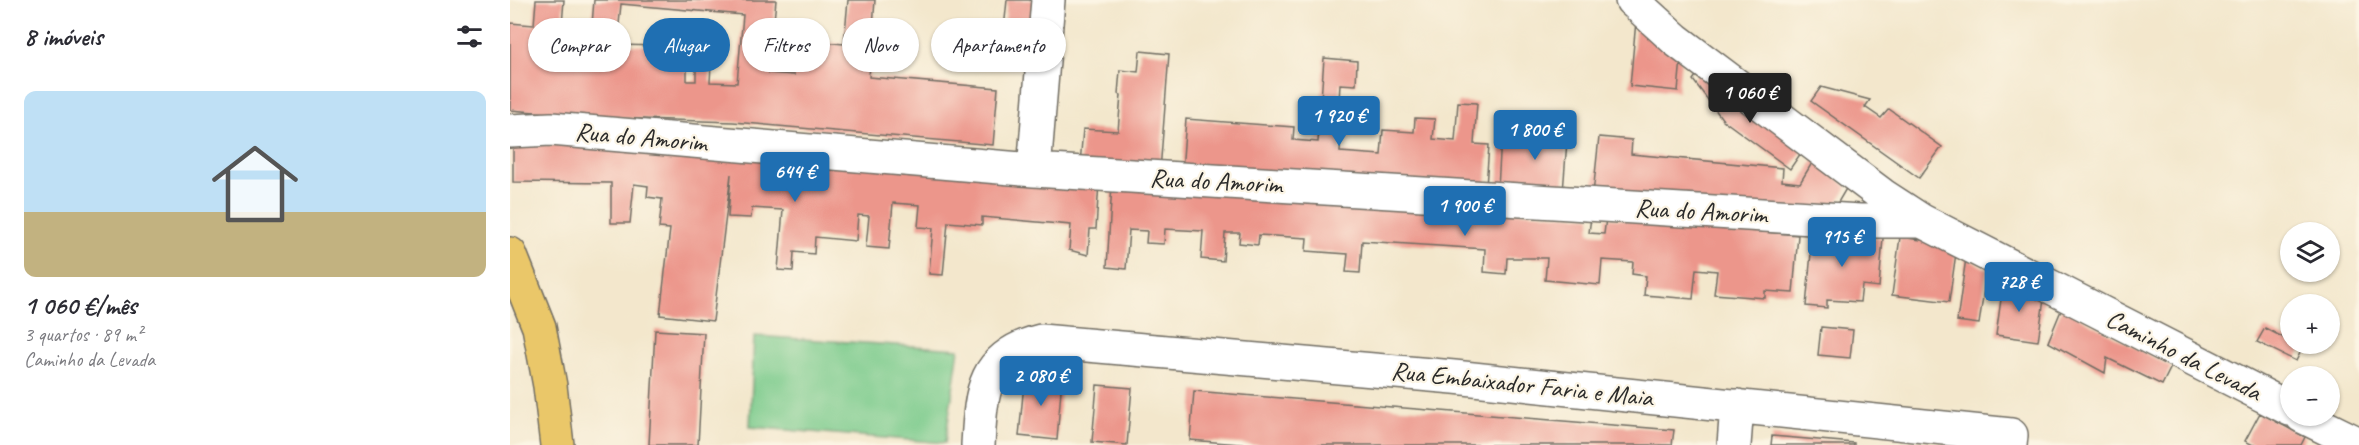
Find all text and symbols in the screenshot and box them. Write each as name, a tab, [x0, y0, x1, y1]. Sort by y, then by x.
chip: Comprar	[528, 18, 631, 72]
chip: Alugar	[643, 18, 730, 72]
chip: Filtros	[742, 18, 830, 72]
chip: Novo	[842, 18, 919, 72]
chip: Apartamento	[931, 18, 1066, 72]
text: 8 imóveis	[24, 20, 103, 53]
icon: filters	[453, 20, 486, 53]
pin: 1 060 €	[1695, 73, 1805, 124]
text: 1 060 €	[1722, 80, 1778, 105]
pin: 1 920 €	[1284, 96, 1394, 147]
text: 1 920 €	[1312, 103, 1366, 128]
pin: 1 800 €	[1480, 110, 1590, 161]
street label: Rua do Amorim	[574, 115, 711, 159]
text: 1 800 €	[1508, 117, 1562, 142]
icon: home	[201, 130, 309, 238]
pin: 644 €	[753, 152, 837, 203]
text: 644 €	[774, 159, 816, 184]
street label: Rua do Amorim	[1149, 161, 1285, 201]
pin: 1 900 €	[1410, 186, 1520, 237]
street label: Rua do Amorim	[1634, 191, 1770, 231]
text: 1 900 €	[1438, 193, 1492, 218]
pin: 915 €	[1800, 217, 1884, 268]
map controls	[2280, 222, 2340, 426]
button: layers	[2280, 222, 2340, 282]
text: 915 €	[1822, 224, 1862, 249]
pin: 728 €	[1977, 262, 2061, 313]
text: 728 €	[1999, 269, 2039, 294]
text: 1 060 €/mês	[24, 289, 137, 322]
button: +	[2280, 294, 2340, 354]
street label: Caminho da Levada	[2101, 302, 2269, 409]
text: 3 quartos · 89 m²	[24, 322, 142, 347]
text: Caminho da Levada	[24, 347, 155, 372]
street label: Rua Embaixador Faria e Maia	[1390, 354, 1656, 414]
pin: 2 080 €	[986, 356, 1096, 407]
text: 2 080 €	[1014, 363, 1068, 388]
button: −	[2280, 366, 2340, 426]

